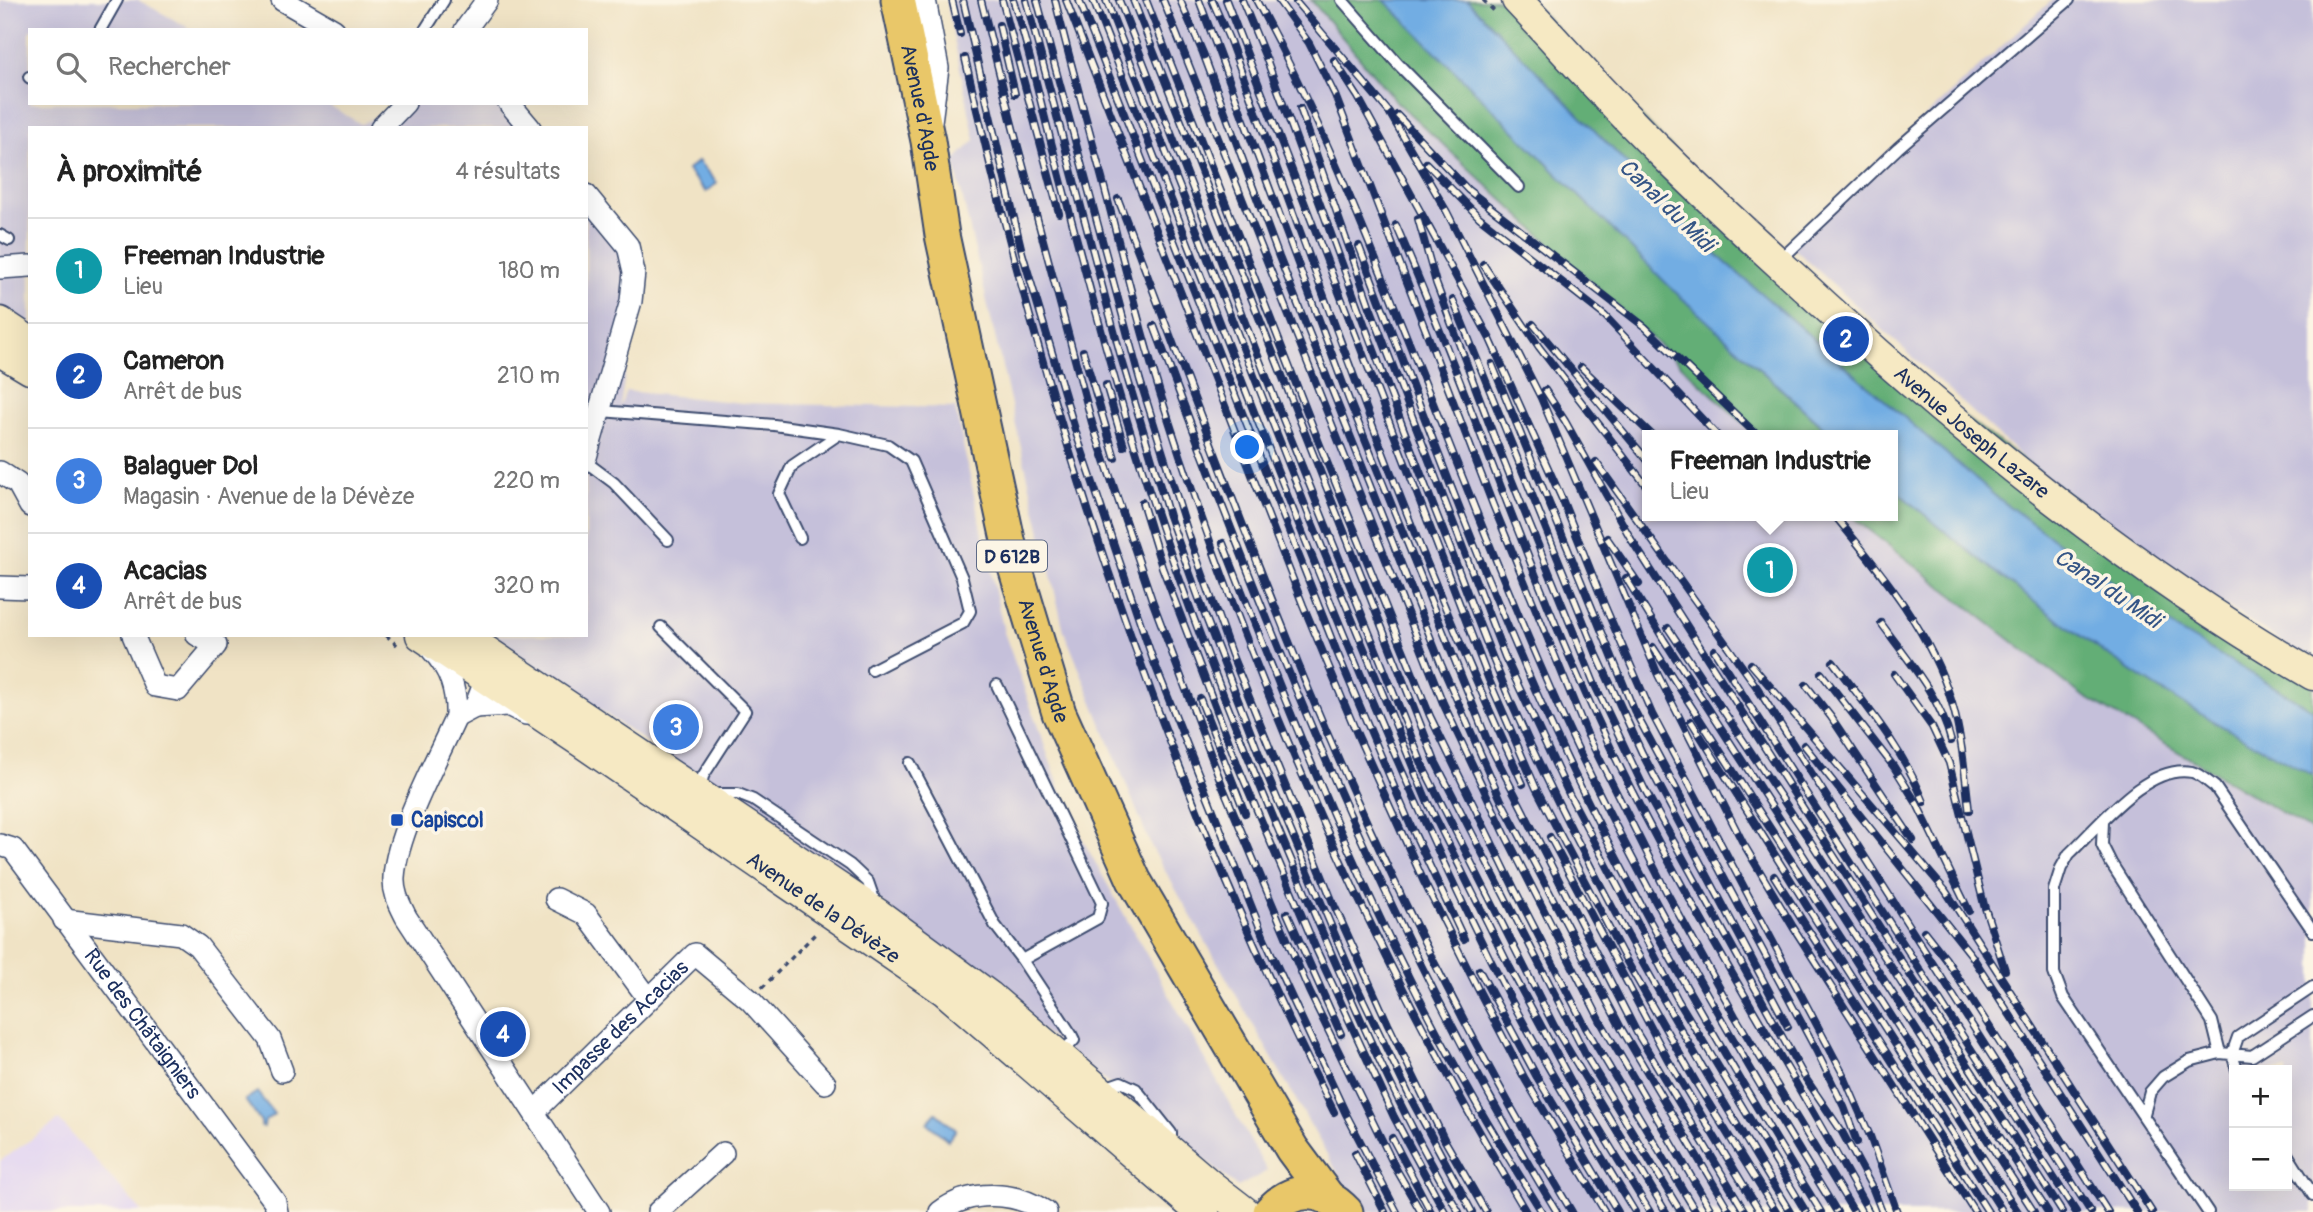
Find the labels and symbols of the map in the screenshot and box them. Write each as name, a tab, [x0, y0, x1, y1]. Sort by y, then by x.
street label: Avenue d'Agde	[894, 42, 945, 174]
water label: Canal du Midi	[1613, 152, 1723, 261]
pin: 2	[1823, 313, 1869, 365]
street label: Avenue Joseph Lazare	[1888, 360, 2055, 506]
your location	[1230, 430, 1264, 464]
road number: D 612B	[977, 540, 1047, 572]
water label: Canal du Midi	[2049, 542, 2170, 637]
pin: 1	[1747, 544, 1793, 596]
street label: Avenue d'Agde	[1011, 595, 1075, 728]
pin: 3	[653, 701, 699, 753]
place label: Capiscol	[411, 807, 484, 834]
marker: Capiscol	[389, 812, 405, 828]
street label: Avenue de la Dévèze	[741, 846, 906, 970]
street label: Rue des Châtaigniers	[78, 943, 207, 1105]
street label: Impasse des Acacias	[547, 954, 695, 1100]
pin: 4	[480, 1008, 526, 1060]

